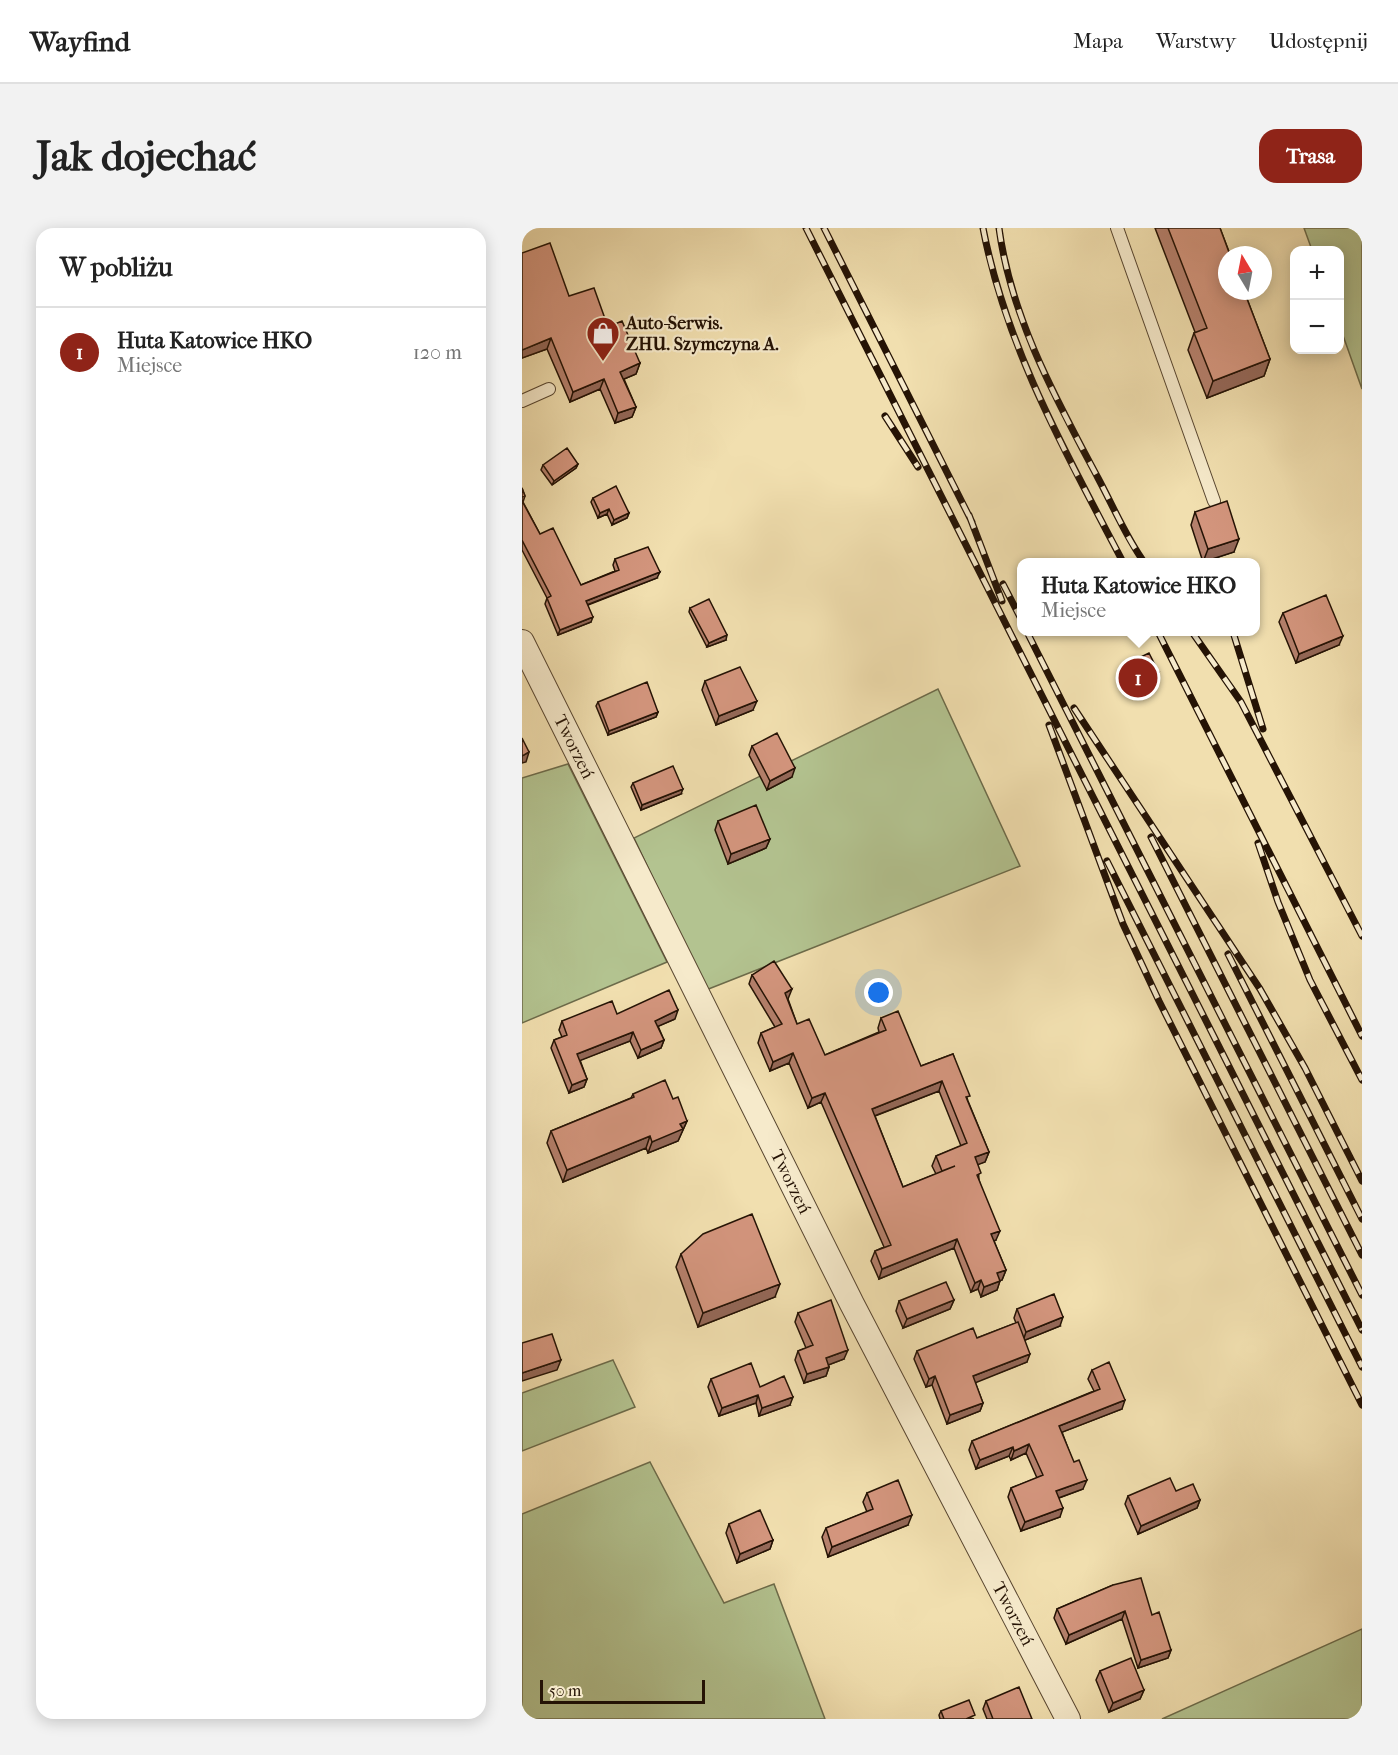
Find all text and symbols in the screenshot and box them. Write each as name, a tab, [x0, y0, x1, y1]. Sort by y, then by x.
text: Wayfind	[30, 25, 130, 58]
text: Mapa	[1073, 29, 1123, 53]
text: Warstwy	[1156, 29, 1236, 53]
text: Udostępnij	[1269, 29, 1368, 53]
button: Trasa	[1259, 129, 1362, 183]
text: Jak dojechać	[36, 132, 256, 181]
north arrow	[1218, 246, 1272, 300]
map controls	[1290, 246, 1344, 354]
button: +	[1290, 246, 1344, 300]
text: W pobliżu	[60, 252, 173, 283]
button: −	[1290, 300, 1344, 354]
place label: Auto-Serwis. ZHU. Szymczyna A.	[625, 313, 779, 355]
shop icon: Auto-Serwis. ZHU. Szymczyna A.	[585, 315, 621, 362]
text: Huta Katowice HKO	[117, 328, 312, 354]
text: 1	[76, 341, 83, 364]
text: 120 m	[413, 341, 462, 364]
text: Miejsce	[117, 354, 182, 377]
popup	[1017, 558, 1260, 636]
text: Huta Katowice HKO	[1041, 573, 1236, 599]
text: Miejsce	[1041, 599, 1106, 622]
pin: 1	[1118, 656, 1158, 700]
street label: Tworzeń	[549, 711, 599, 783]
your location	[864, 978, 893, 1007]
street label: Tworzeń	[766, 1146, 816, 1218]
street label: Tworzeń	[988, 1579, 1038, 1650]
scale bar	[540, 1677, 705, 1704]
text: 50 m	[549, 1681, 581, 1700]

